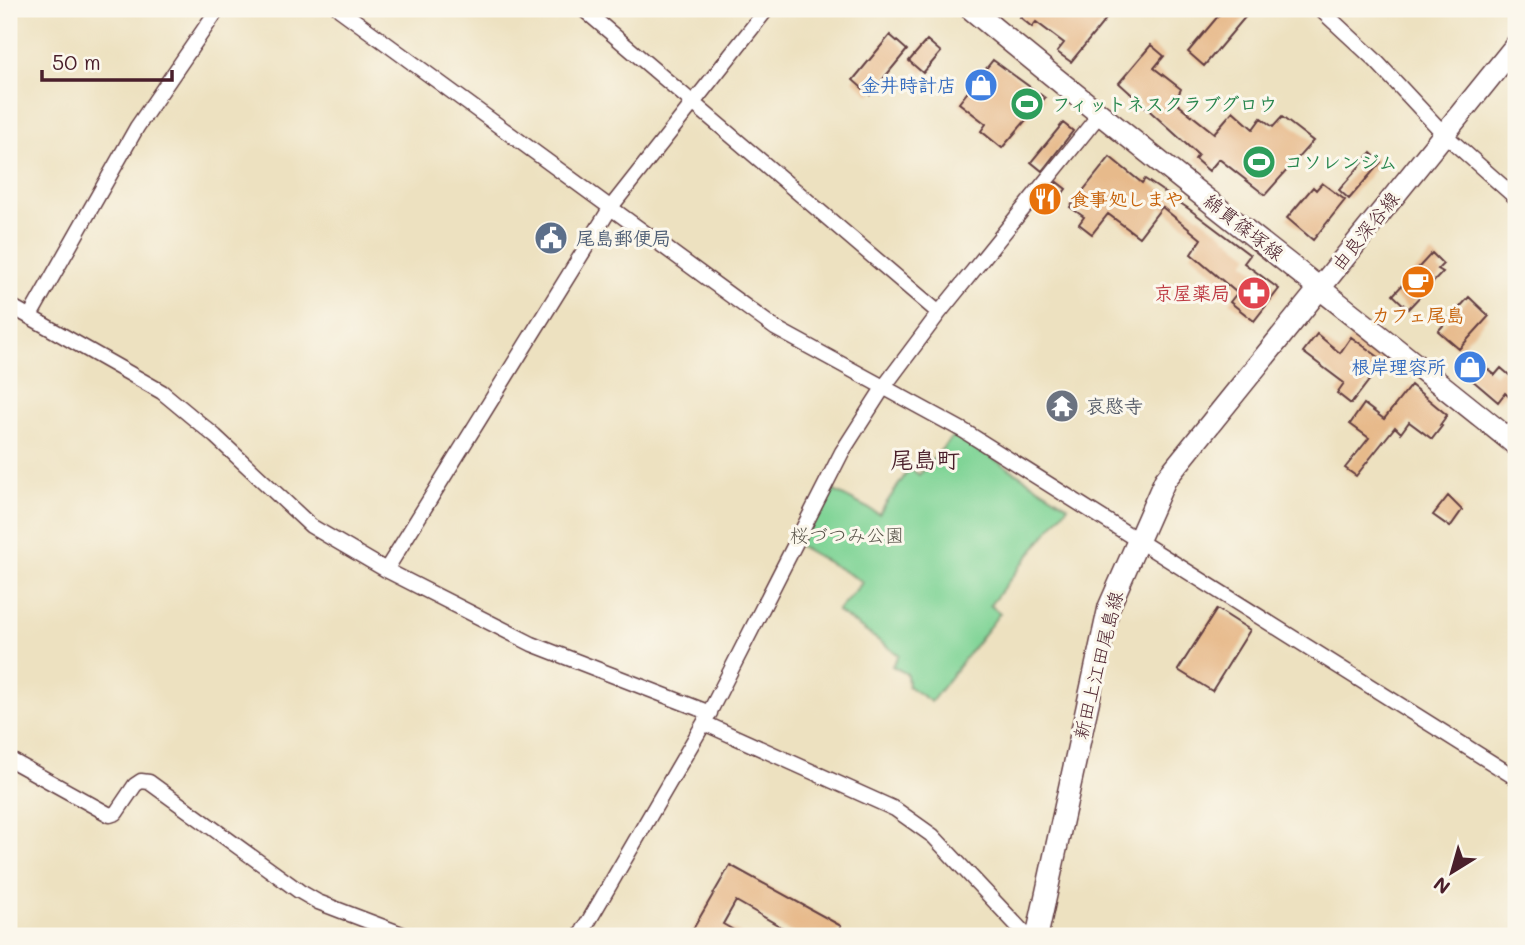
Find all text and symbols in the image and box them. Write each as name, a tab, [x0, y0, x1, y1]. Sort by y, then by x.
scale bar	[42, 38, 172, 82]
text: 50 m	[52, 48, 101, 75]
shop icon: 金井時計店	[962, 66, 1000, 104]
place label: 金井時計店	[861, 72, 956, 97]
sports icon: フィットネスクラブグロウ	[1008, 85, 1046, 123]
place label: フィットネスクラブグロウ	[1052, 91, 1277, 116]
sports icon: コソレンジム	[1240, 143, 1278, 181]
place label: コソレンジム	[1284, 149, 1398, 174]
restaurant icon: 食事処しまや	[1026, 180, 1064, 218]
place label: 食事処しまや	[1070, 186, 1184, 211]
street label: 由良深谷線	[1325, 186, 1404, 275]
street label: 綿貫篠塚線	[1199, 188, 1289, 266]
public building icon: 尾島郵便局	[532, 219, 570, 257]
place label: 尾島郵便局	[576, 225, 671, 250]
cafe icon: カフェ尾島	[1399, 263, 1437, 301]
pharmacy icon: 京屋薬局	[1235, 274, 1273, 312]
place label: 京屋薬局	[1154, 280, 1230, 305]
place label: カフェ尾島	[1371, 302, 1465, 327]
shop icon: 根岸理容所	[1451, 348, 1489, 386]
place label: 根岸理容所	[1351, 354, 1446, 379]
temple icon: 哀愍寺	[1043, 387, 1081, 425]
place label: 哀愍寺	[1086, 393, 1143, 418]
district label: 尾島町	[891, 444, 960, 474]
park label: 桜づつみ公園	[790, 522, 904, 547]
street label: 新田上江田尾島線	[1067, 588, 1128, 742]
north arrow	[1416, 836, 1486, 906]
text: N	[1428, 872, 1455, 900]

